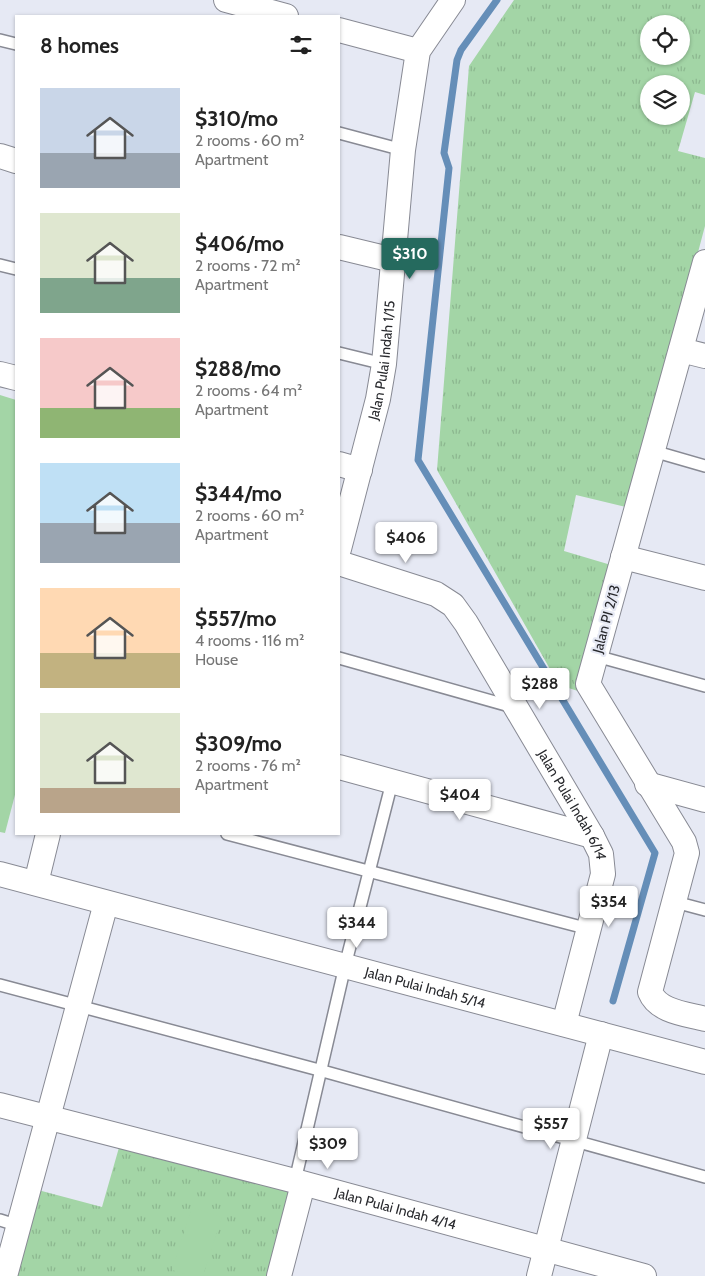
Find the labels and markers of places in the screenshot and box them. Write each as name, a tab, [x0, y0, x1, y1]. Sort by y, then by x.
pin: $310	[380, 238, 440, 280]
pin: $406	[376, 522, 436, 564]
pin: $288	[510, 668, 570, 710]
pin: $404	[430, 778, 490, 821]
pin: $354	[579, 886, 639, 928]
pin: $344	[327, 906, 387, 949]
pin: $557	[521, 1108, 581, 1150]
pin: $309	[298, 1128, 358, 1170]

